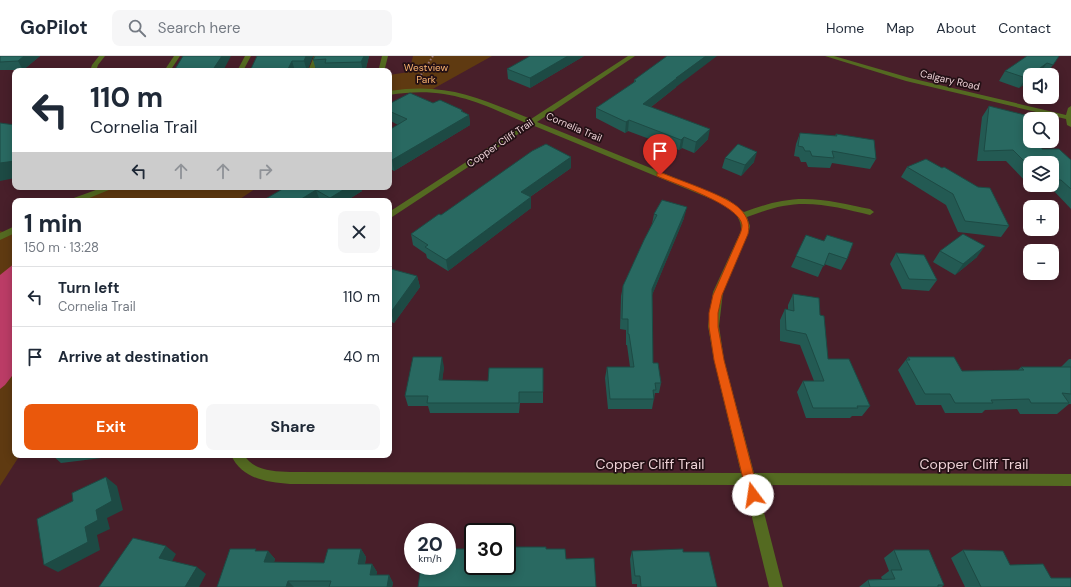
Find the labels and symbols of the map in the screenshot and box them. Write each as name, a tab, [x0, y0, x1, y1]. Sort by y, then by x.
park label: Westview Park	[404, 61, 449, 86]
street label: Calgary Road	[919, 67, 981, 93]
street label: Cornelia Trail	[544, 109, 604, 145]
street label: Copper Cliff Trail	[464, 116, 536, 170]
pin	[643, 134, 677, 175]
street label: Copper Cliff Trail	[596, 455, 704, 473]
street label: Copper Cliff Trail	[920, 455, 1028, 473]
position arrow	[732, 474, 774, 516]
speed limit sign: 30	[464, 523, 516, 575]

